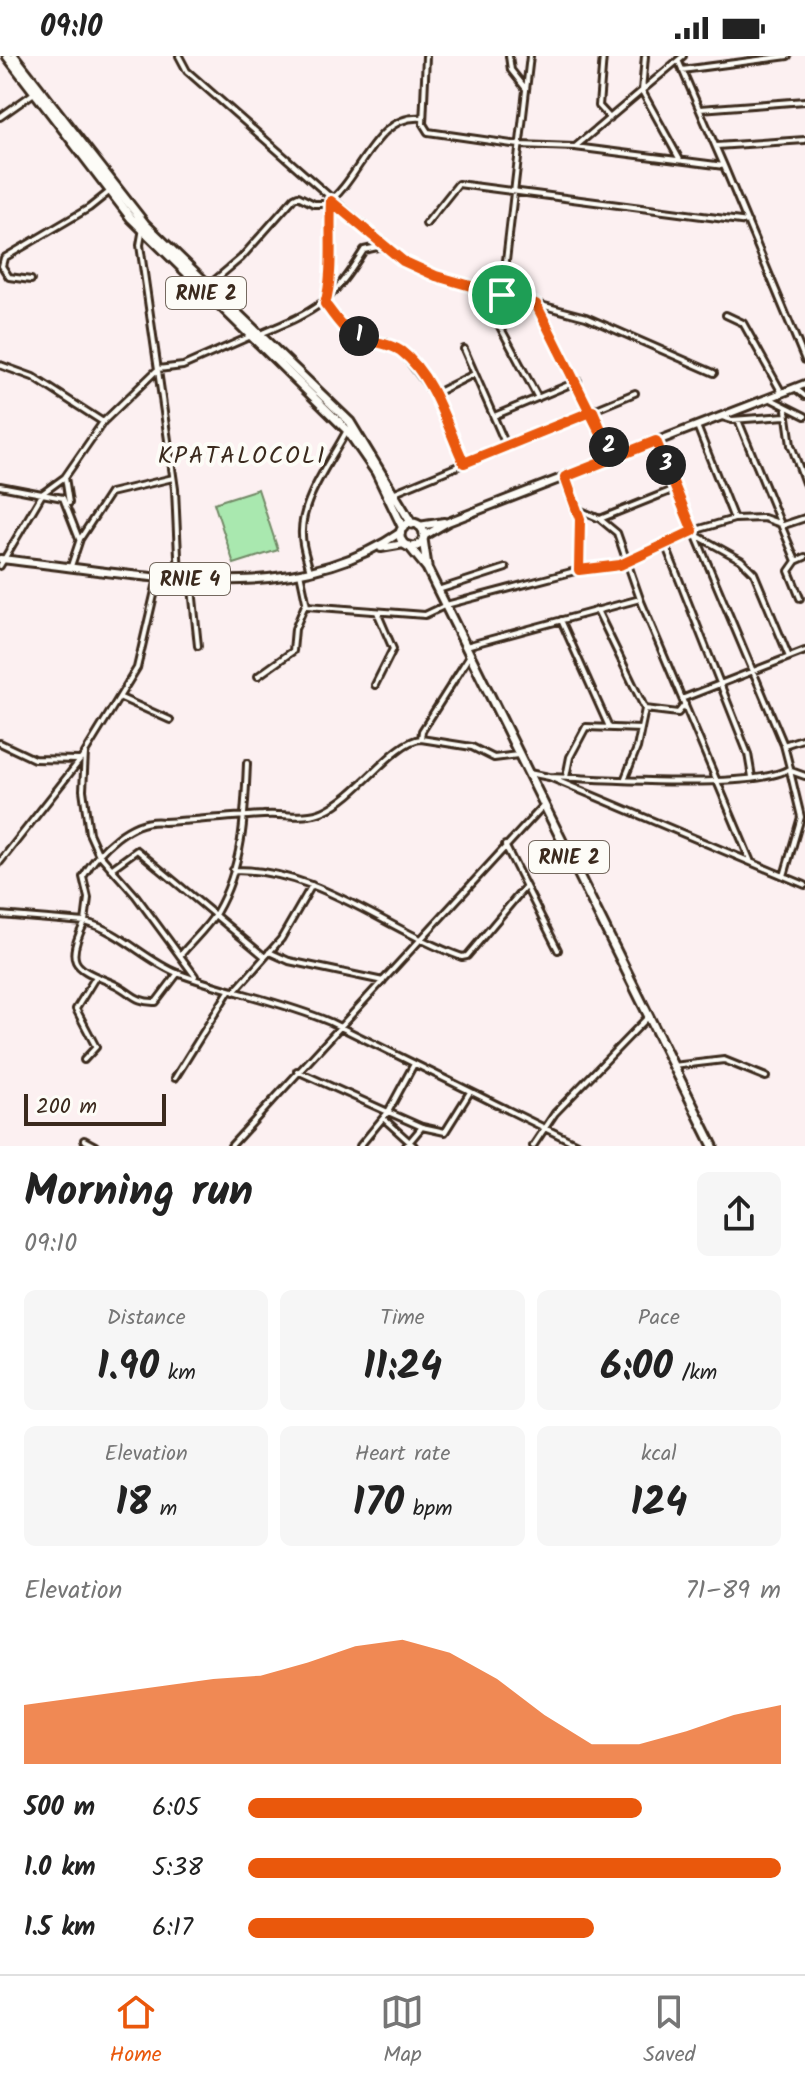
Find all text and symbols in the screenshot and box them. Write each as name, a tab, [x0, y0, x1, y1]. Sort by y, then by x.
text: 09:10	[40, 4, 102, 52]
pin	[468, 261, 536, 329]
icon: arrive	[480, 273, 524, 317]
road number: RNIE 2	[166, 277, 246, 309]
pin: 1	[339, 316, 379, 356]
text: 1	[356, 318, 362, 353]
pin: 2	[589, 427, 629, 467]
text: 2	[603, 429, 615, 464]
district label: KPATALOCOLI	[158, 437, 326, 476]
pin: 3	[646, 445, 686, 485]
text: 3	[660, 447, 672, 482]
road number: RNIE 4	[150, 563, 230, 595]
road number: RNIE 2	[529, 841, 609, 873]
scale bar	[24, 1090, 166, 1126]
text: 200 m	[36, 1090, 97, 1125]
text: Morning run	[24, 1158, 253, 1228]
button: share	[697, 1172, 781, 1256]
text: 09:10	[24, 1223, 77, 1265]
text: Distance	[107, 1301, 186, 1336]
text: Time	[380, 1301, 425, 1336]
text: Pace	[638, 1301, 680, 1336]
text: 1.90	[97, 1336, 159, 1400]
text: 11:24	[363, 1336, 442, 1400]
text: 6:00	[600, 1336, 673, 1400]
text: km	[159, 1356, 196, 1391]
text: /km	[673, 1356, 717, 1391]
text: Elevation	[105, 1437, 188, 1472]
text: Heart rate	[355, 1437, 450, 1472]
text: kcal	[641, 1437, 677, 1472]
text: 18	[115, 1472, 151, 1536]
text: 170	[353, 1472, 404, 1536]
text: 124	[630, 1472, 687, 1536]
text: m	[151, 1492, 177, 1527]
text: bpm	[404, 1492, 452, 1527]
text: Elevation	[24, 1570, 122, 1612]
text: 71–89 m	[686, 1570, 781, 1612]
text: 500 m	[24, 1787, 95, 1829]
text: 6:05	[152, 1787, 200, 1829]
text: 1.0 km	[24, 1847, 95, 1889]
text: 5:38	[152, 1847, 203, 1889]
text: 1.5 km	[24, 1907, 95, 1949]
text: 6:17	[152, 1907, 193, 1949]
tab: Home	[109, 1990, 162, 2073]
tab: Map	[380, 1990, 424, 2073]
tab: Saved	[643, 1990, 696, 2073]

